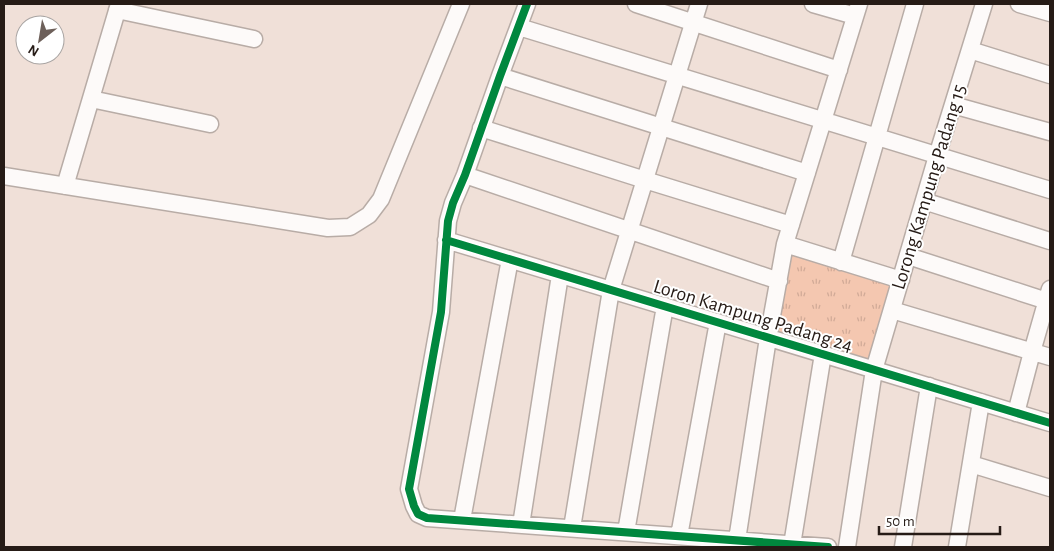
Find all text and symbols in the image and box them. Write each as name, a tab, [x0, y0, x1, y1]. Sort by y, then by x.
north arrow	[15, 15, 65, 65]
text: N	[26, 42, 42, 59]
street label: Lorong Kampung Padang 15	[888, 82, 970, 292]
street label: Loron Kampung Padang 24	[651, 276, 855, 356]
scale bar	[879, 504, 1000, 536]
text: 50 m	[886, 514, 915, 529]

